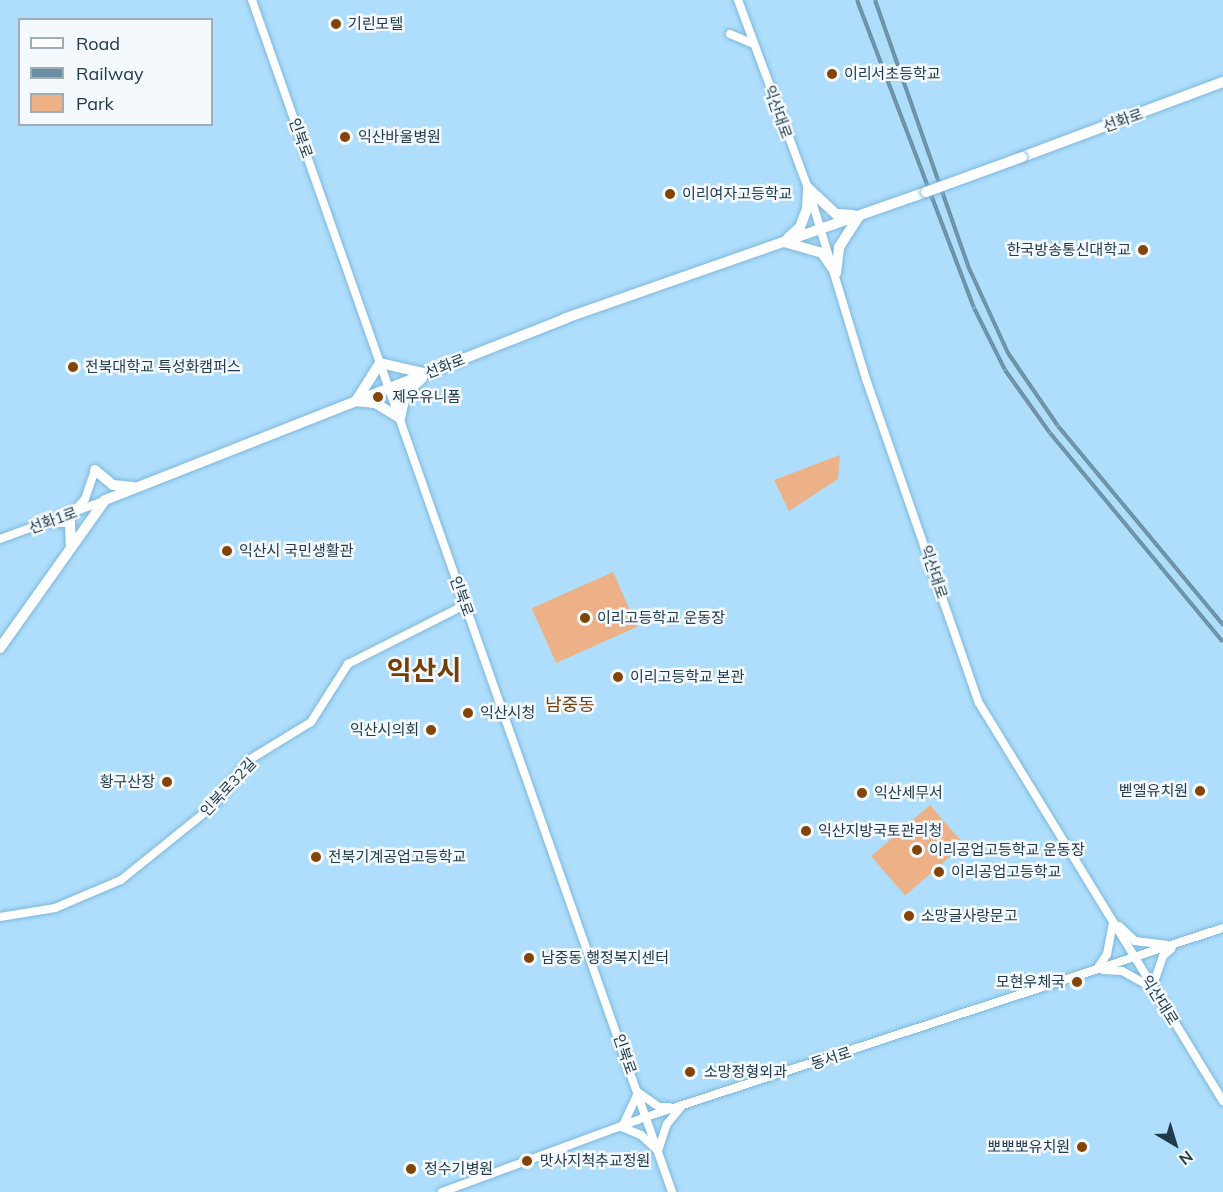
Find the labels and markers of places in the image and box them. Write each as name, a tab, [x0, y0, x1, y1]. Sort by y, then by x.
place label: 기린모텔	[348, 15, 403, 33]
marker: 기린모텔	[329, 17, 343, 31]
place label: 이리서초등학교	[844, 65, 941, 83]
marker: 이리서초등학교	[825, 67, 839, 81]
marker: 익산바울병원	[336, 128, 354, 146]
place label: 익산바울병원	[358, 128, 441, 146]
place label: 이리여자고등학교	[682, 185, 792, 203]
marker: 이리여자고등학교	[663, 187, 677, 201]
place label: 한국방송통신대학교	[1007, 241, 1131, 259]
marker: 한국방송통신대학교	[1136, 243, 1150, 257]
place label: 전북대학교 특성화캠퍼스	[85, 358, 241, 376]
marker: 전북대학교 특성화캠퍼스	[66, 360, 80, 374]
marker: 제우유니폼	[369, 388, 387, 406]
place label: 제우유니폼	[392, 388, 461, 406]
place label: 익산시 국민생활관	[239, 542, 353, 560]
marker: 익산시 국민생활관	[220, 544, 234, 558]
place label: 이리고등학교 운동장	[597, 609, 725, 627]
marker: 이리고등학교 운동장	[578, 611, 592, 625]
place label: 이리고등학교 본관	[630, 668, 744, 686]
marker: 이리고등학교 본관	[611, 670, 625, 684]
place label: 익산시청	[480, 704, 535, 722]
marker: 익산시청	[461, 706, 475, 720]
place label: 익산시의회	[350, 721, 419, 739]
marker: 익산시의회	[424, 723, 438, 737]
place label: 황구산장	[100, 773, 155, 791]
marker: 황구산장	[160, 775, 174, 789]
place label: 벧엘유치원	[1119, 782, 1188, 800]
place label: 익산세무서	[874, 784, 943, 802]
marker: 벧엘유치원	[1193, 784, 1207, 798]
marker: 익산세무서	[855, 786, 869, 800]
place label: 익산지방국토관리청	[818, 822, 942, 840]
marker: 익산지방국토관리청	[799, 824, 813, 838]
place label: 이리공업고등학교 운동장	[929, 841, 1085, 859]
marker: 이리공업고등학교 운동장	[910, 843, 924, 857]
place label: 전북기계공업고등학교	[328, 848, 466, 866]
marker: 전북기계공업고등학교	[309, 850, 323, 864]
place label: 이리공업고등학교	[951, 863, 1061, 881]
marker: 이리공업고등학교	[932, 865, 946, 879]
place label: 소망글사랑문고	[921, 907, 1018, 925]
marker: 소망글사랑문고	[902, 909, 916, 923]
place label: 남중동 행정복지센터	[541, 949, 669, 967]
marker: 남중동 행정복지센터	[522, 951, 536, 965]
place label: 모현우체국	[996, 973, 1065, 991]
marker: 모현우체국	[1070, 975, 1084, 989]
marker: 소망정형외과	[681, 1063, 699, 1081]
place label: 소망정형외과	[704, 1063, 787, 1081]
place label: 뽀뽀뽀유치원	[987, 1138, 1070, 1156]
marker: 뽀뽀뽀유치원	[1075, 1140, 1089, 1154]
marker: 맛사지척추교정원	[518, 1152, 536, 1170]
place label: 맛사지척추교정원	[540, 1152, 650, 1170]
marker: 정수기병원	[402, 1160, 420, 1178]
place label: 정수기병원	[424, 1160, 493, 1178]

